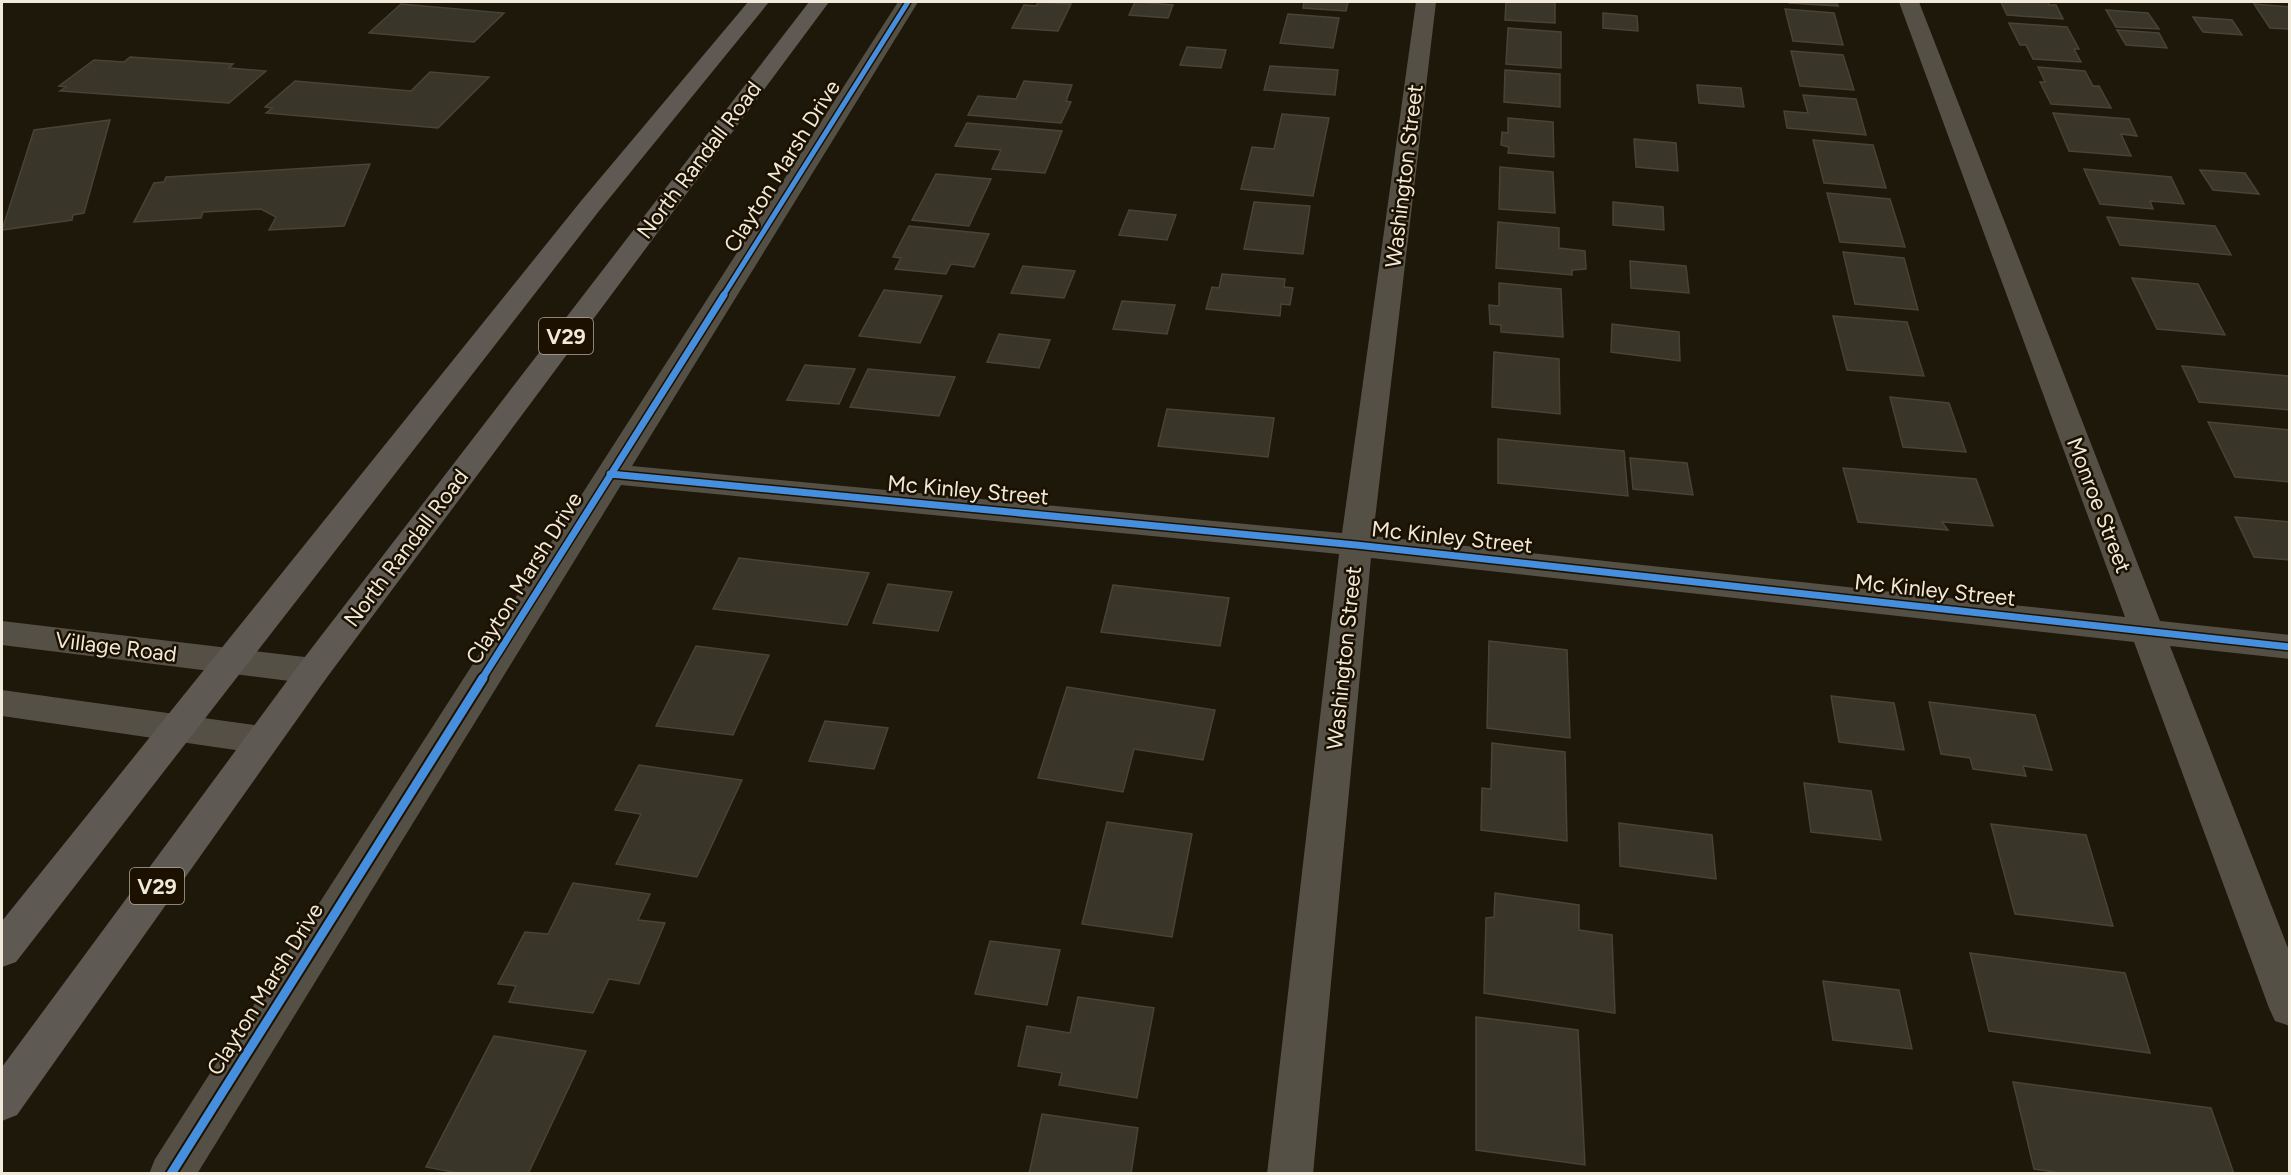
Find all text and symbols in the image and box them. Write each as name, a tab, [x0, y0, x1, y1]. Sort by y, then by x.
street label: Clayton Marsh Drive	[718, 75, 846, 257]
street label: North Randall Road	[631, 76, 767, 244]
street label: Washington Street	[1379, 83, 1429, 269]
road number: V29	[539, 318, 593, 354]
street label: Monroe Street	[2061, 433, 2137, 577]
street label: North Randall Road	[338, 464, 474, 632]
street label: Mc Kinley Street	[886, 469, 1050, 511]
street label: Clayton Marsh Drive	[460, 487, 588, 669]
street label: Mc Kinley Street	[1370, 515, 1534, 559]
street label: Washington Street	[1321, 565, 1367, 751]
street label: Mc Kinley Street	[1853, 568, 2017, 612]
street label: Village Road	[54, 626, 178, 668]
road number: V29	[130, 868, 184, 904]
street label: Clayton Marsh Drive	[201, 898, 329, 1080]

